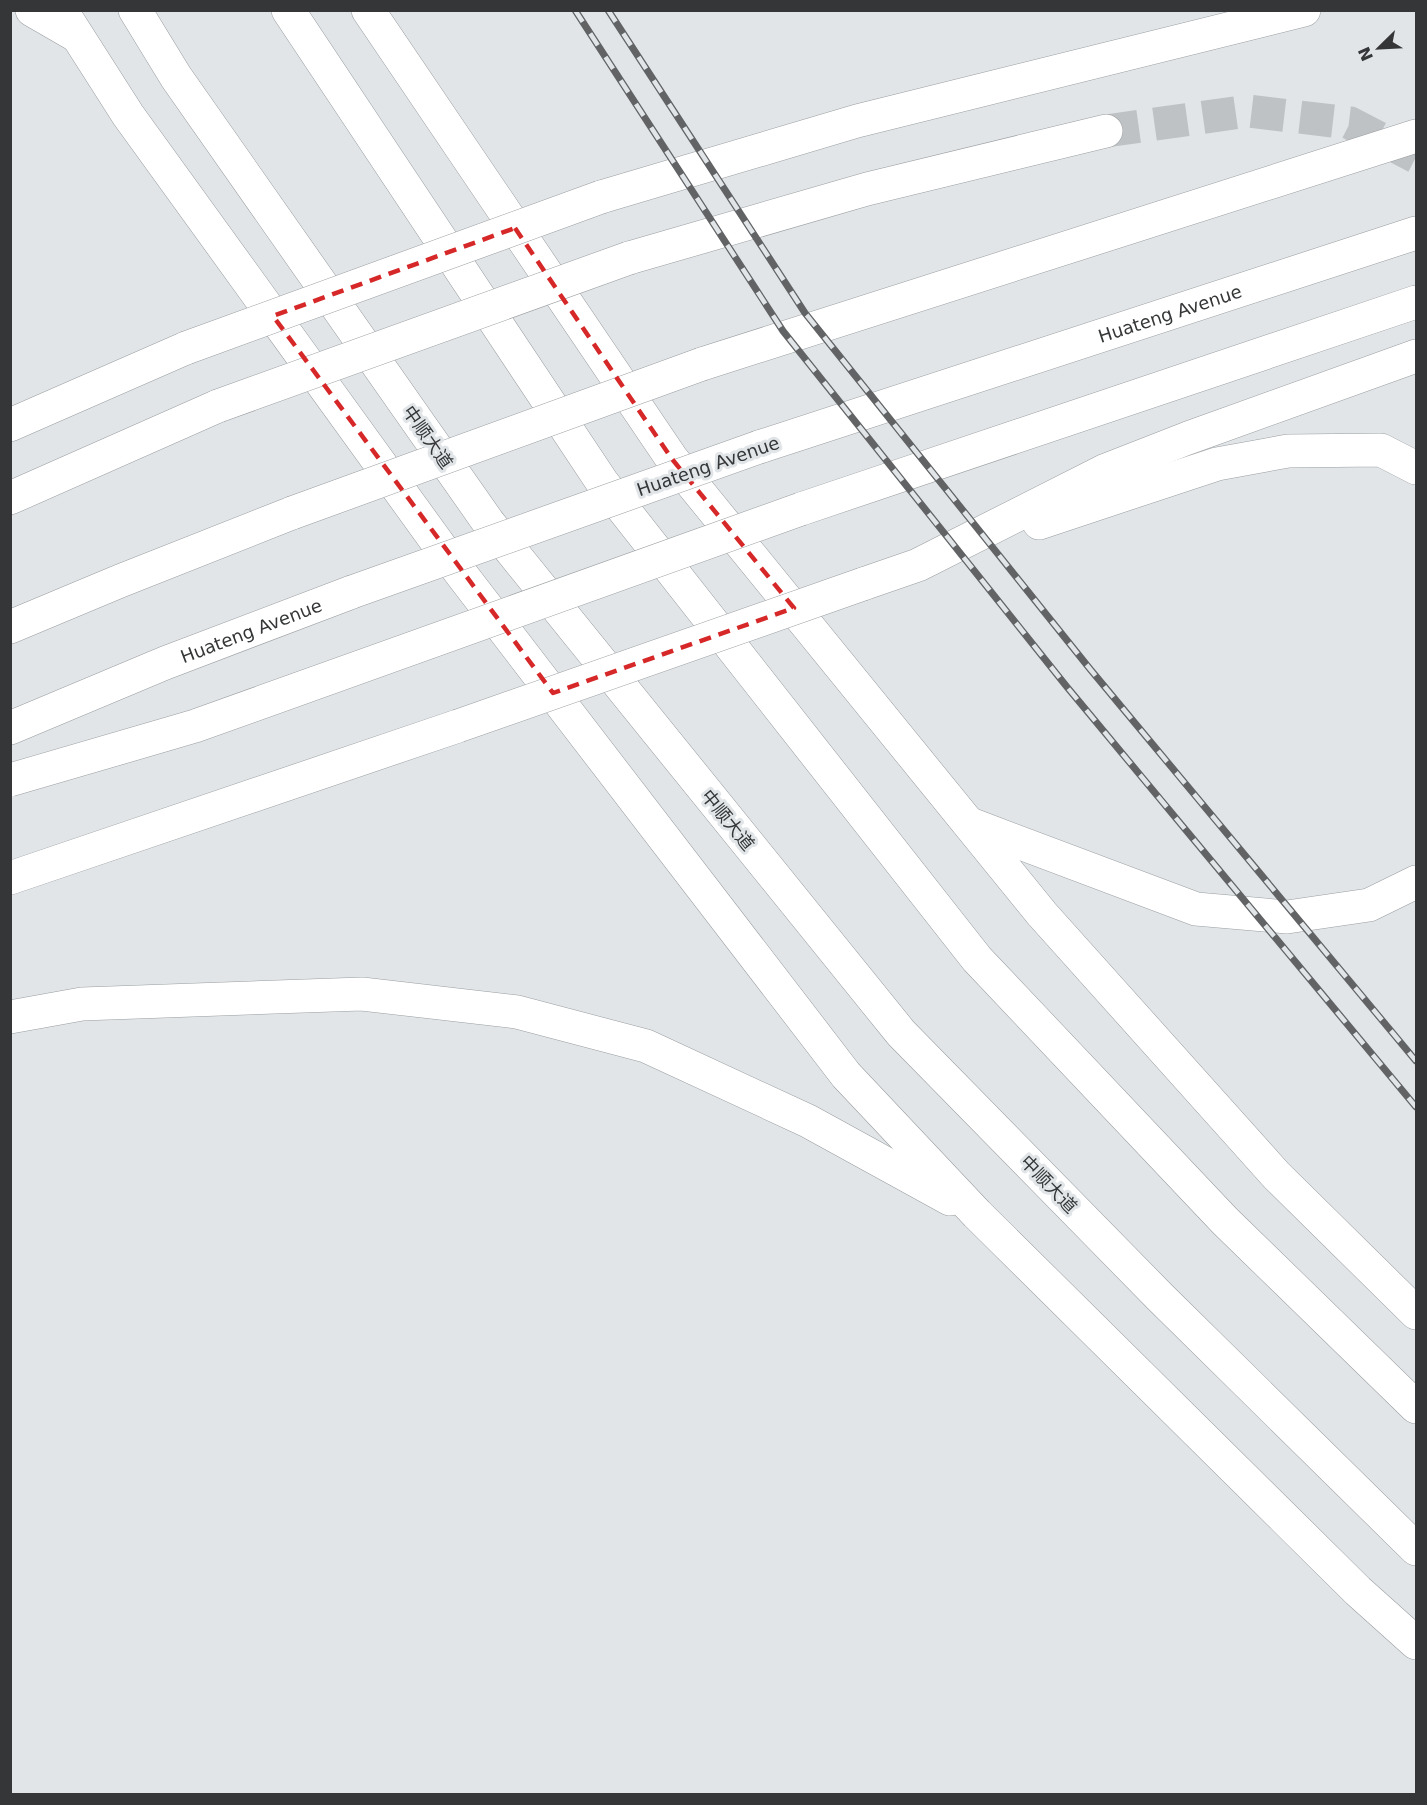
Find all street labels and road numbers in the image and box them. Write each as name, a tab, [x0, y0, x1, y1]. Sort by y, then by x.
street label: Huateng Avenue	[1095, 280, 1244, 346]
street label: 中顺大道	[399, 401, 457, 473]
street label: Huateng Avenue	[634, 432, 782, 500]
street label: Huateng Avenue	[177, 594, 325, 667]
street label: 中顺大道	[697, 785, 759, 855]
street label: 中顺大道	[1016, 1151, 1082, 1217]

